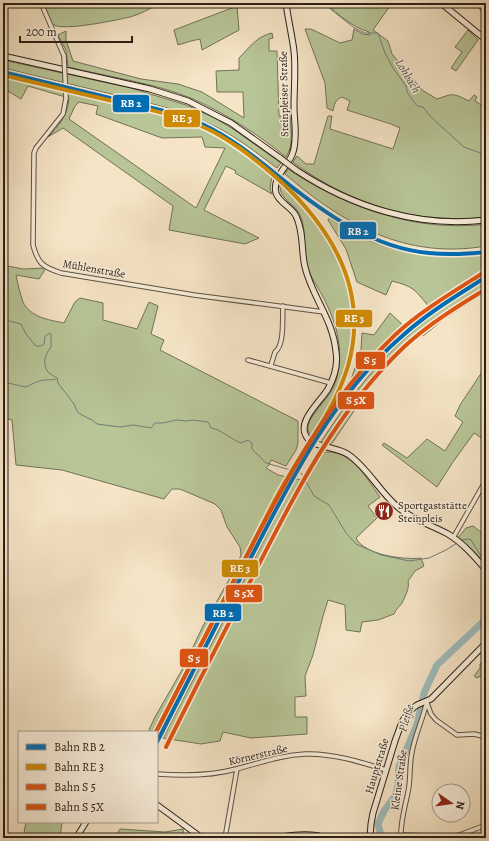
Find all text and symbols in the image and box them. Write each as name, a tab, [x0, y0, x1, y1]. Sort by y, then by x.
scale bar	[20, 18, 132, 44]
text: 200 m	[26, 24, 57, 40]
street label: Steinpleiser Straße	[276, 51, 292, 137]
water label: Lohbach	[391, 56, 425, 96]
line badge: RB 2	[112, 94, 150, 113]
text: RB 2	[120, 96, 142, 111]
line badge: RE 3	[163, 109, 201, 128]
text: RE 3	[172, 111, 192, 126]
line badge: RB 2	[339, 221, 377, 240]
text: RB 2	[347, 224, 369, 239]
street label: Mühlenstraße	[62, 256, 127, 282]
line badge: RE 3	[335, 309, 373, 328]
text: RE 3	[344, 311, 364, 326]
line badge: S 5	[355, 351, 386, 370]
text: S 5	[364, 353, 377, 368]
line badge: S 5X	[337, 391, 375, 410]
text: S 5X	[346, 393, 367, 408]
place label: Sportgaststätte Steinpleis	[398, 498, 467, 526]
restaurant icon: Sportgaststätte Steinpleis	[373, 500, 395, 522]
line badge: RE 3	[221, 559, 259, 578]
text: RE 3	[230, 561, 250, 576]
line badge: S 5X	[225, 584, 263, 603]
text: S 5X	[234, 586, 255, 601]
line badge: RB 2	[204, 603, 242, 622]
text: RB 2	[212, 606, 234, 621]
line badge: S 5	[179, 648, 209, 668]
text: S 5	[188, 651, 201, 666]
water label: Pleiße	[394, 702, 418, 734]
legend	[18, 731, 158, 823]
street label: Hauptstraße	[361, 736, 393, 796]
text: Bahn RB 2	[54, 739, 105, 755]
street label: Körnerstraße	[227, 741, 289, 769]
street label: Kleine Straße	[387, 749, 411, 811]
text: Bahn RE 3	[54, 759, 104, 775]
text: Bahn S 5	[54, 779, 96, 795]
north arrow	[431, 783, 471, 823]
text: Bahn S 5X	[54, 799, 104, 815]
text: N	[452, 800, 468, 811]

